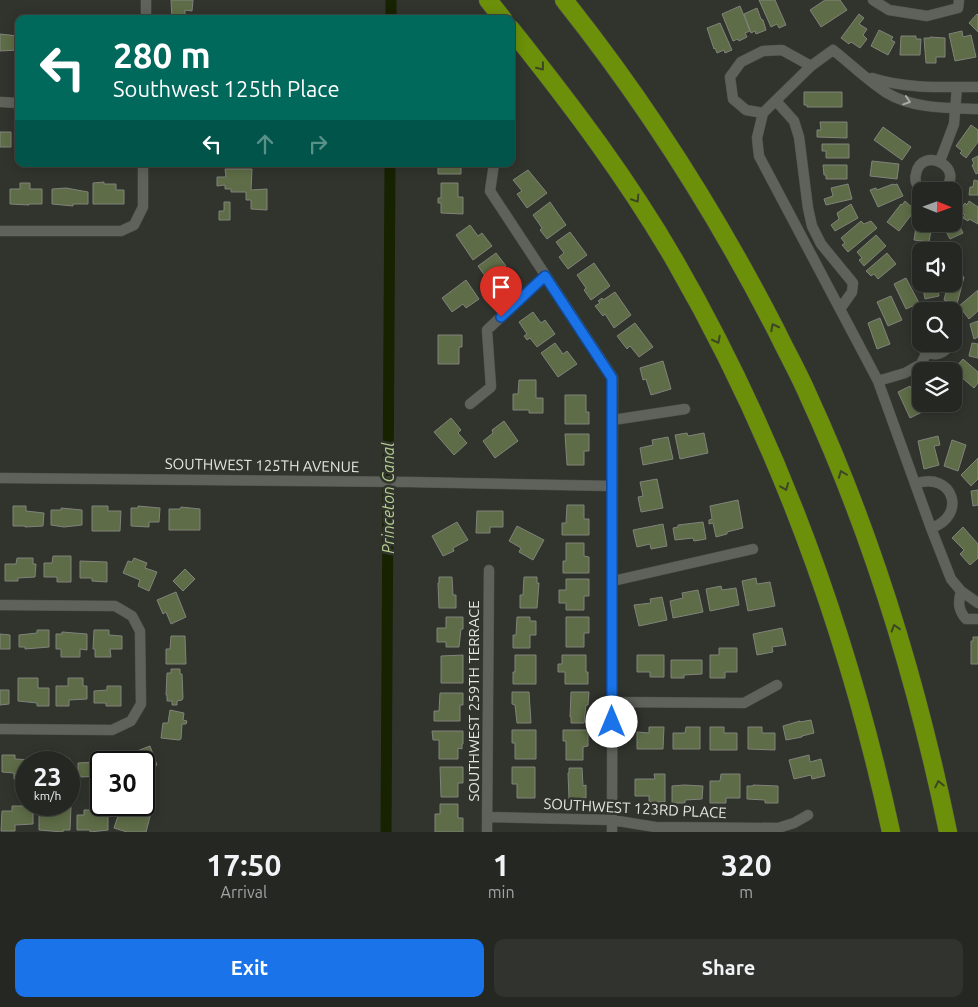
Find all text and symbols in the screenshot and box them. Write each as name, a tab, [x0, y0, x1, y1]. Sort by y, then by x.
icon: left	[30, 35, 95, 100]
text: 280 m	[113, 35, 211, 75]
one-way arrow	[535, 61, 544, 71]
text: Southwest 125th Place	[113, 76, 340, 101]
one-way arrow	[902, 95, 910, 105]
icon: left	[198, 130, 226, 158]
icon: ahead	[251, 130, 279, 158]
icon: right	[304, 130, 332, 158]
north arrow	[912, 182, 962, 232]
map controls	[912, 182, 962, 412]
one-way arrow	[629, 194, 639, 203]
button: sound	[912, 242, 962, 292]
pin	[480, 266, 522, 317]
icon: arrive	[487, 273, 515, 301]
button: search	[912, 302, 962, 352]
one-way arrow	[770, 323, 780, 332]
one-way arrow	[711, 334, 721, 343]
button: layers	[912, 362, 962, 412]
water label: Princeton Canal	[379, 442, 397, 554]
street label: SOUTHWEST 125TH AVENUE	[165, 455, 359, 475]
one-way arrow	[837, 470, 848, 479]
one-way arrow	[779, 482, 789, 491]
street label: SOUTHWEST 259TH TERRACE	[465, 600, 482, 802]
one-way arrow	[891, 624, 901, 632]
position arrow	[585, 695, 637, 747]
speed limit sign: 30	[90, 751, 155, 816]
text: 23	[33, 763, 62, 791]
one-way arrow	[934, 780, 944, 789]
text: km/h	[34, 789, 61, 802]
street label: SOUTHWEST 123RD PLACE	[543, 795, 727, 821]
text: 17:50	[206, 848, 281, 882]
text: 1	[493, 848, 510, 882]
text: 320	[721, 848, 772, 882]
text: Arrival	[221, 883, 267, 901]
text: min	[488, 883, 515, 901]
text: m	[739, 883, 753, 901]
button: Exit	[15, 939, 484, 997]
button: Share	[494, 939, 963, 997]

